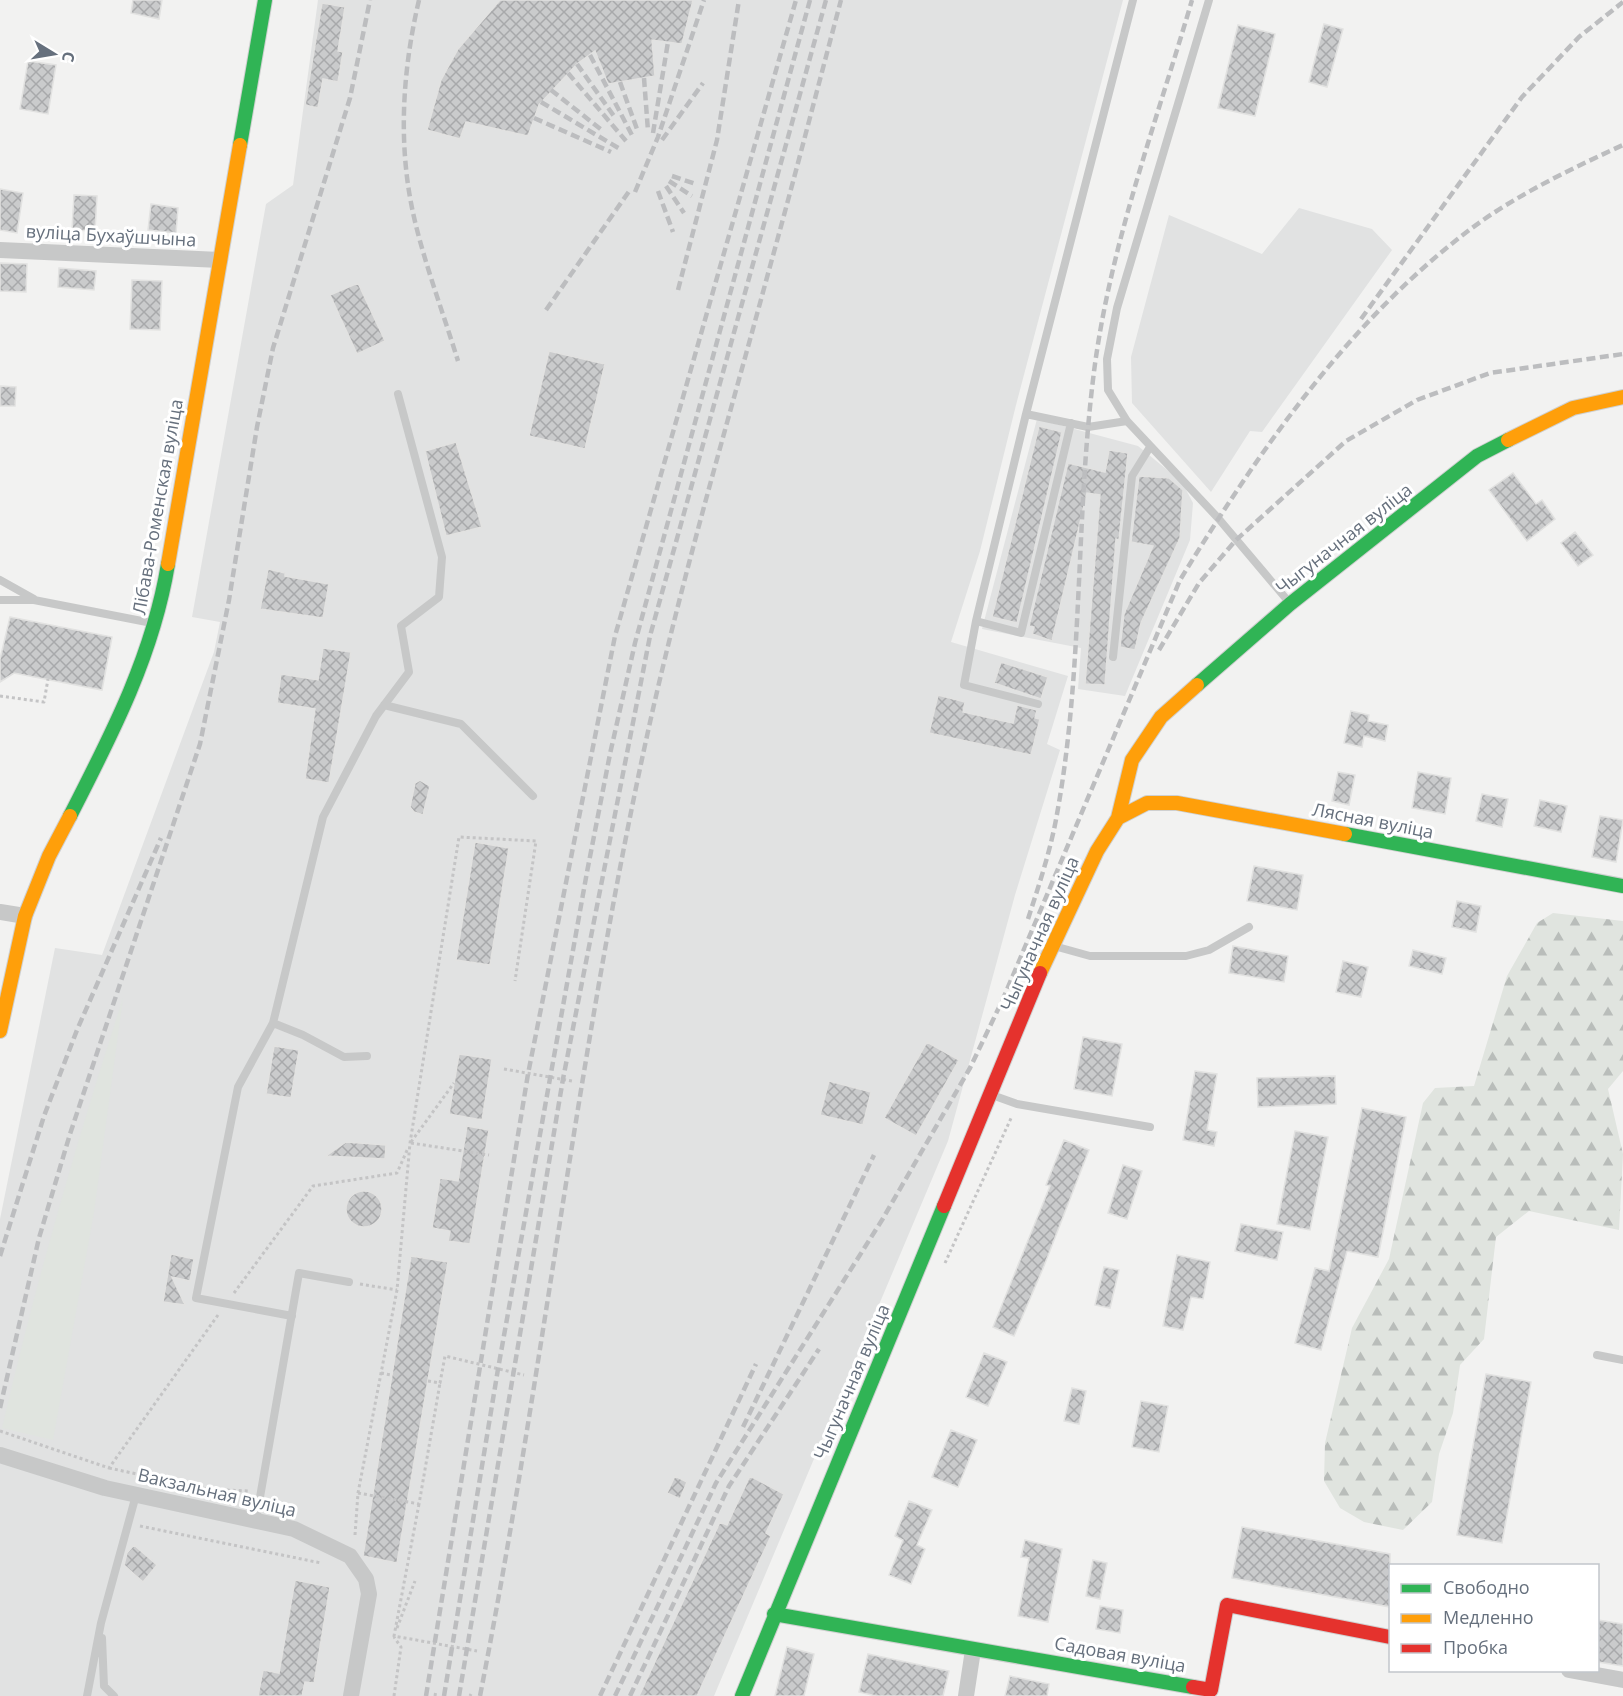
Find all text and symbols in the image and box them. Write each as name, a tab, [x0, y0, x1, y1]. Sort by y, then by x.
north arrow	[24, 24, 84, 84]
text: С	[57, 50, 80, 64]
street label: вуліца Бухаўшчына	[25, 219, 197, 251]
street label: Лібава-Роменская вуліца	[126, 397, 188, 616]
street label: Чыгуначная вуліца	[1270, 477, 1417, 599]
street label: Лясная вуліца	[1311, 797, 1436, 844]
street label: Чыгуначная вуліца	[994, 852, 1084, 1015]
street label: Чыгуначная вуліца	[807, 1300, 895, 1463]
street label: Вакзальная вуліца	[136, 1462, 299, 1522]
legend	[1389, 1564, 1599, 1672]
text: Свободно	[1443, 1575, 1530, 1599]
text: Медленно	[1443, 1605, 1534, 1629]
street label: Садовая вуліца	[1053, 1631, 1188, 1677]
text: Пробка	[1443, 1635, 1508, 1659]

